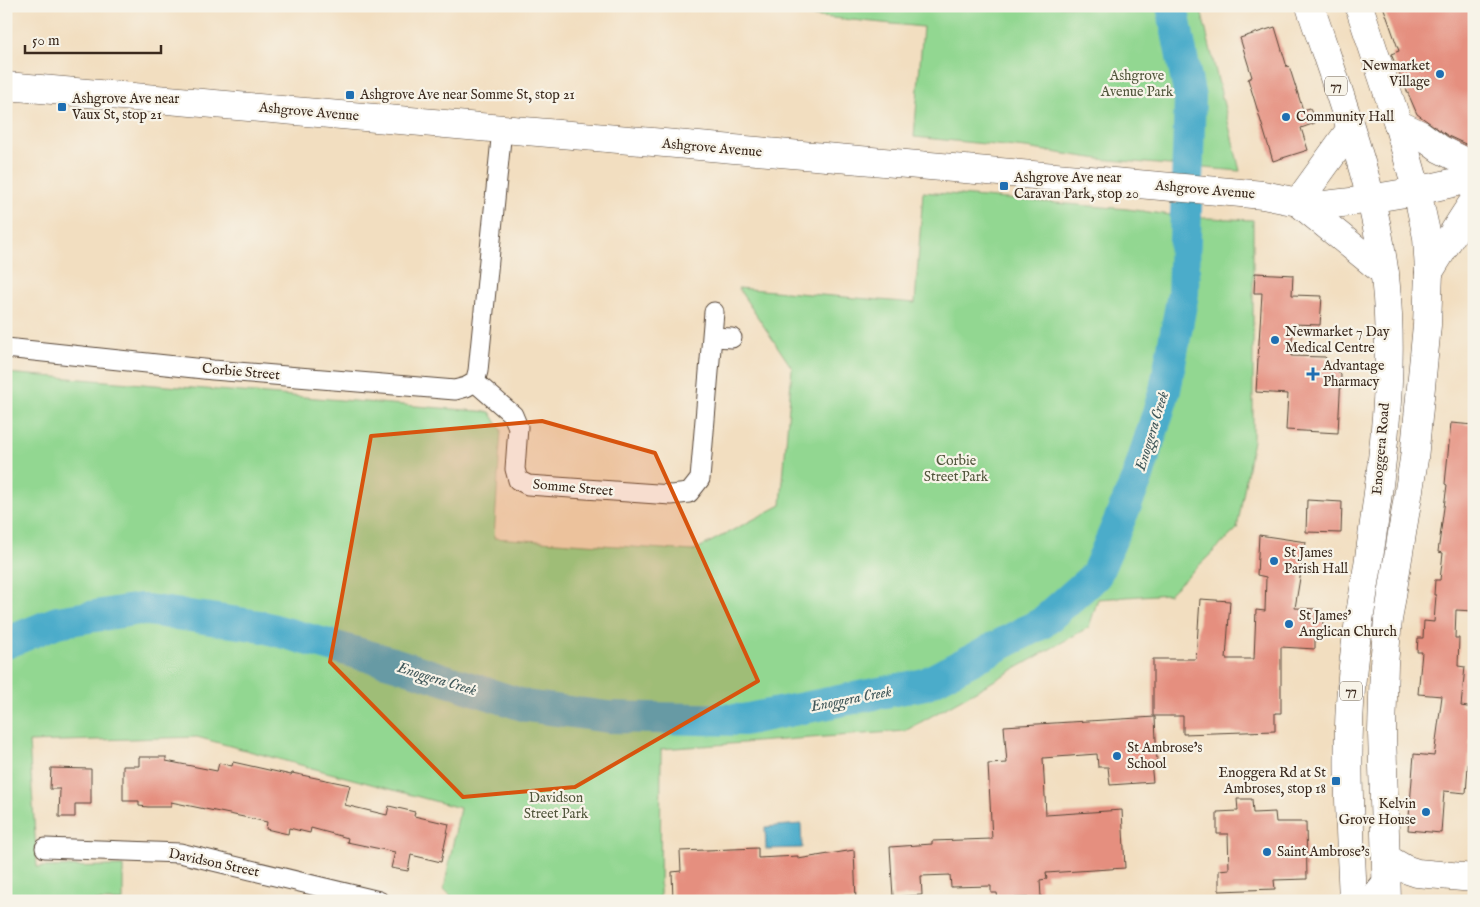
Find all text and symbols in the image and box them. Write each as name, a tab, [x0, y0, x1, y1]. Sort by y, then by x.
scale bar	[25, 22, 161, 54]
text: 50 m	[32, 31, 60, 50]
place label: Newmarket Village	[1362, 57, 1431, 91]
park label: Ashgrove Avenue Park	[1100, 67, 1174, 101]
marker: Newmarket Village	[1434, 68, 1446, 80]
road number: 77	[1325, 76, 1347, 95]
place label: Ashgrove Ave near Somme St, stop 21	[359, 86, 575, 104]
marker: Ashgrove Ave near Somme St, stop 21	[344, 89, 356, 101]
place label: Ashgrove Ave near Vaux St, stop 21	[71, 90, 179, 124]
street label: Ashgrove Avenue	[257, 99, 360, 125]
marker: Ashgrove Ave near Vaux St, stop 21	[56, 101, 68, 113]
place label: Community Hall	[1296, 108, 1394, 126]
marker: Community Hall	[1280, 111, 1292, 123]
street label: Ashgrove Avenue	[660, 135, 763, 161]
place label: Ashgrove Ave near Caravan Park, stop 20	[1013, 169, 1139, 203]
street label: Ashgrove Avenue	[1153, 177, 1256, 203]
marker: Ashgrove Ave near Caravan Park, stop 20	[998, 180, 1010, 192]
place label: Newmarket 7 Day Medical Centre	[1285, 323, 1390, 357]
marker: Newmarket 7 Day Medical Centre	[1269, 334, 1281, 346]
place label: Advantage Pharmacy	[1322, 357, 1385, 391]
street label: Corbie Street	[201, 360, 281, 384]
marker: Advantage Pharmacy	[1307, 368, 1319, 380]
water label: Enoggera Creek	[1131, 389, 1174, 474]
street label: Enoggera Road	[1368, 402, 1394, 496]
park label: Corbie Street Park	[924, 452, 989, 486]
street label: Somme Street	[532, 476, 614, 500]
place label: St James Parish Hall	[1284, 544, 1348, 578]
marker: St James Parish Hall	[1268, 555, 1280, 567]
place label: St James' Anglican Church	[1298, 607, 1397, 641]
marker: St James' Anglican Church	[1283, 618, 1295, 630]
water label: Enoggera Creek	[394, 658, 479, 701]
road number: 77	[1340, 681, 1362, 700]
water label: Enoggera Creek	[808, 682, 893, 717]
place label: St Ambrose's School	[1127, 739, 1202, 773]
marker: St Ambrose's School	[1111, 750, 1123, 762]
place label: Enoggera Rd at St Ambroses, stop 18	[1218, 764, 1326, 798]
marker: Enoggera Rd at St Ambroses, stop 18	[1330, 775, 1342, 787]
park label: Davidson Street Park	[524, 789, 589, 823]
place label: Kelvin Grove House	[1339, 795, 1417, 829]
marker: Kelvin Grove House	[1420, 806, 1432, 818]
place label: Saint Ambrose's	[1277, 843, 1370, 861]
street label: Davidson Street	[167, 845, 261, 881]
marker: Saint Ambrose's	[1261, 846, 1273, 858]

